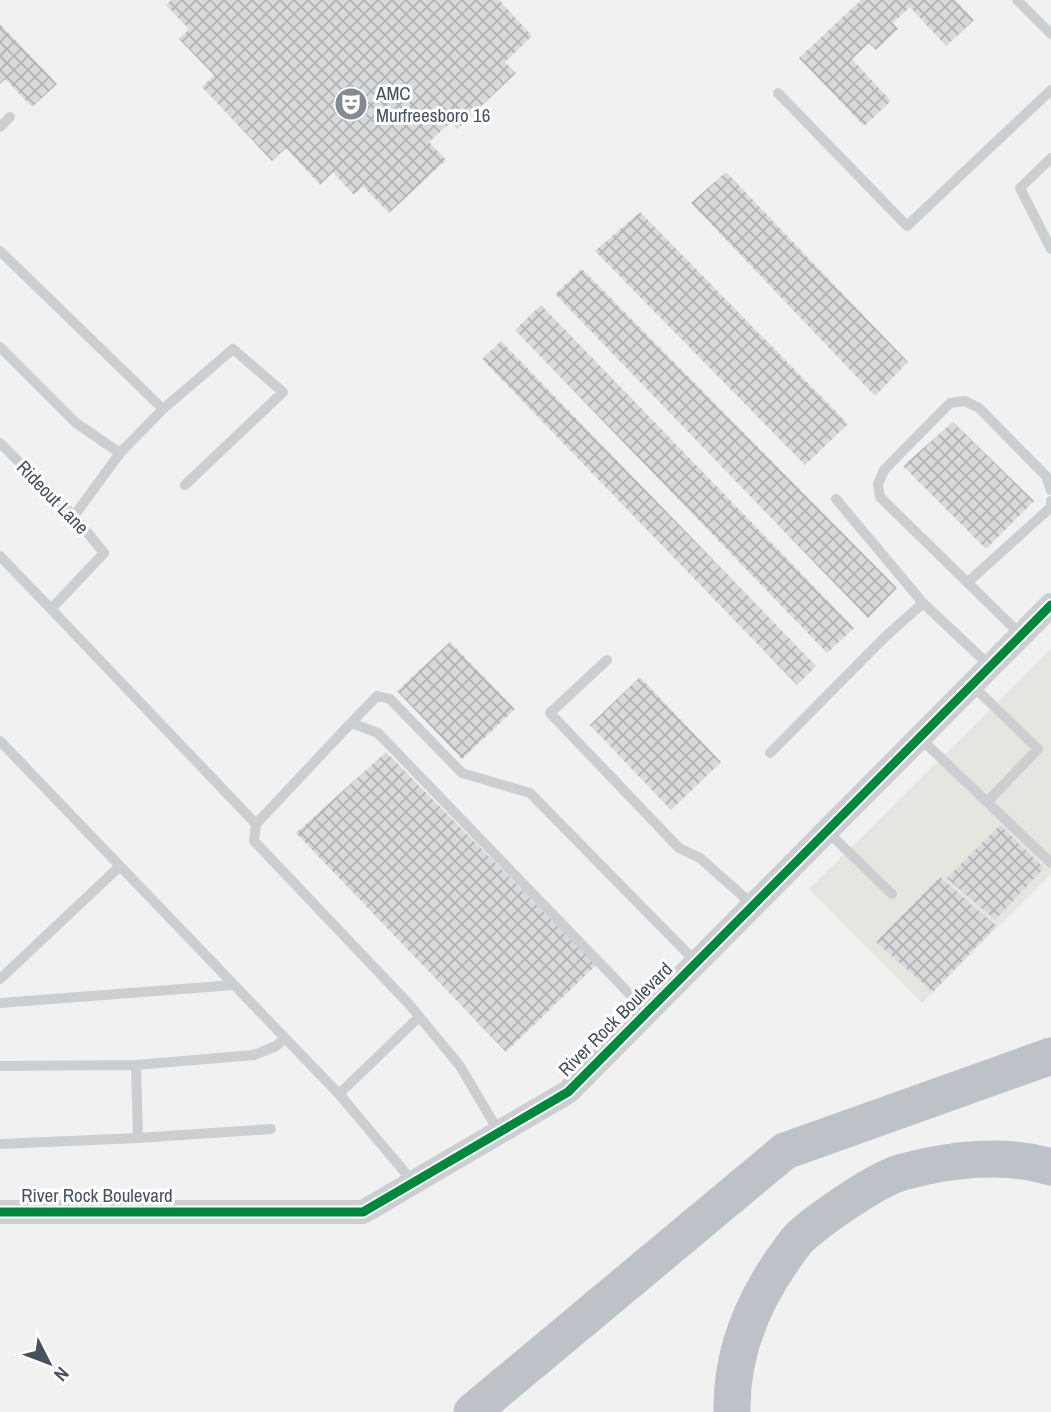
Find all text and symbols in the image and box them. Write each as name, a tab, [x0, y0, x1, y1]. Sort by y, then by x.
place label: AMC Murfreesboro 16	[375, 80, 490, 128]
theatre icon: AMC Murfreesboro 16	[332, 85, 370, 123]
street label: Rideout Lane	[11, 454, 95, 540]
street label: River Rock Boulevard	[552, 956, 678, 1082]
street label: River Rock Boulevard	[21, 1182, 173, 1208]
north arrow	[14, 1328, 84, 1398]
text: N	[48, 1361, 75, 1387]

